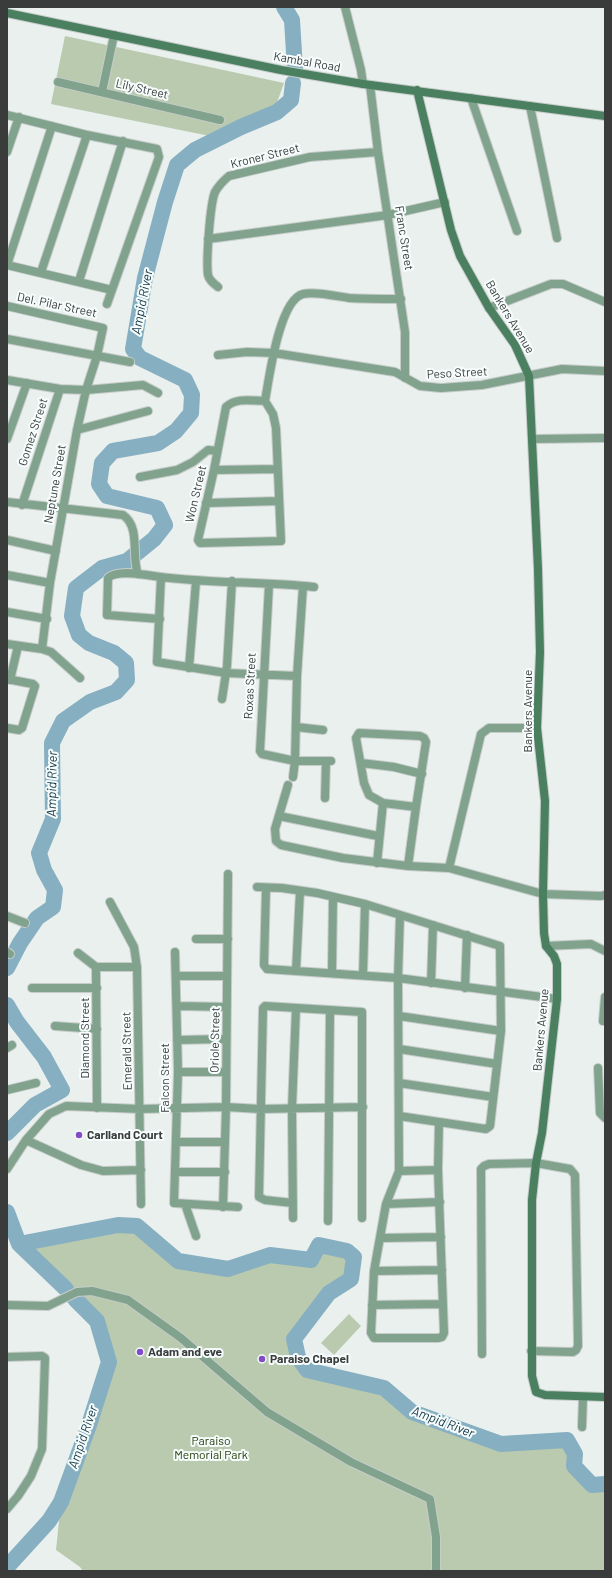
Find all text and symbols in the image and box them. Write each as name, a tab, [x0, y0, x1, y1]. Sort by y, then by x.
street label: Kambal Road	[272, 49, 342, 75]
street label: Lily Street	[114, 76, 170, 102]
street label: Kroner Street	[229, 140, 301, 172]
street label: Franc Street	[392, 205, 416, 271]
water label: Ampid River	[128, 268, 156, 336]
street label: Bankers Avenue	[482, 278, 538, 356]
street label: Del. Pilar Street	[16, 290, 98, 320]
street label: Peso Street	[426, 364, 488, 382]
street label: Gomez Street	[15, 396, 51, 468]
street label: Neptune Street	[41, 443, 69, 525]
street label: Won Street	[182, 464, 210, 524]
street label: Roxas Street	[241, 652, 259, 720]
street label: Bankers Avenue	[521, 670, 535, 752]
water label: Ampid River	[44, 751, 60, 817]
street label: Bankers Avenue	[530, 988, 552, 1072]
street label: Diamond Street	[78, 997, 92, 1079]
street label: Oriole Street	[207, 1007, 223, 1073]
street label: Emerald Street	[119, 1012, 135, 1090]
street label: Falcon Street	[158, 1043, 172, 1113]
place label: Carlland Court	[87, 1128, 163, 1142]
marker: Carlland Court	[74, 1130, 84, 1140]
place label: Adam and eve	[148, 1345, 222, 1359]
marker: Adam and eve	[135, 1347, 145, 1357]
place label: Paraiso Chapel	[270, 1352, 349, 1366]
marker: Paraiso Chapel	[257, 1354, 267, 1364]
water label: Ampid River	[65, 1403, 101, 1471]
water label: Ampid River	[410, 1403, 476, 1441]
park label: Paraiso Memorial Park	[174, 1434, 248, 1462]

